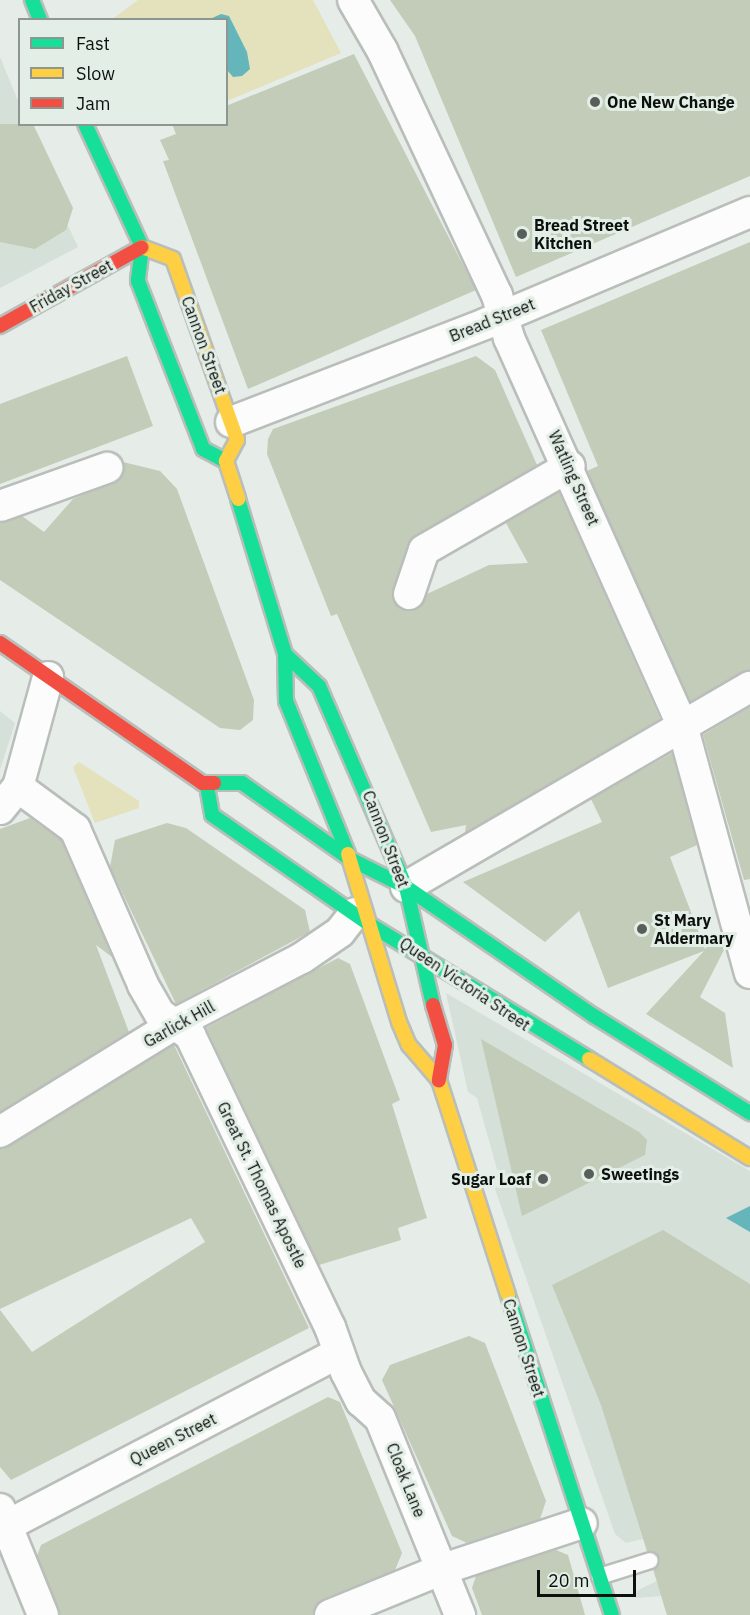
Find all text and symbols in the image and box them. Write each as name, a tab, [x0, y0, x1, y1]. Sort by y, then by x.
legend	[18, 18, 228, 126]
text: Fast	[76, 32, 110, 55]
text: Slow	[76, 62, 115, 85]
text: Jam	[76, 92, 111, 115]
place label: One New Change	[607, 92, 735, 112]
marker: One New Change	[588, 95, 602, 109]
place label: Bread Street Kitchen	[534, 215, 629, 253]
marker: Bread Street Kitchen	[515, 227, 529, 241]
street label: Friday Street	[26, 255, 116, 317]
street label: Cannon Street	[177, 294, 231, 396]
street label: Bread Street	[446, 294, 538, 346]
street label: Watling Street	[545, 428, 603, 528]
street label: Cannon Street	[359, 788, 413, 890]
place label: St Mary Aldermary	[654, 910, 734, 948]
marker: St Mary Aldermary	[635, 922, 649, 936]
street label: Queen Victoria Street	[396, 933, 534, 1035]
street label: Garlick Hill	[140, 997, 218, 1051]
street label: Great St. Thomas Apostle	[213, 1099, 311, 1271]
place label: Sweetings	[601, 1164, 679, 1184]
marker: Sweetings	[582, 1167, 596, 1181]
place label: Sugar Loaf	[451, 1169, 531, 1189]
marker: Sugar Loaf	[536, 1172, 550, 1186]
street label: Cannon Street	[499, 1296, 549, 1400]
street label: Queen Street	[126, 1409, 220, 1469]
street label: Cloak Lane	[382, 1440, 430, 1520]
scale bar	[540, 1558, 639, 1596]
text: 20 m	[548, 1569, 590, 1592]

